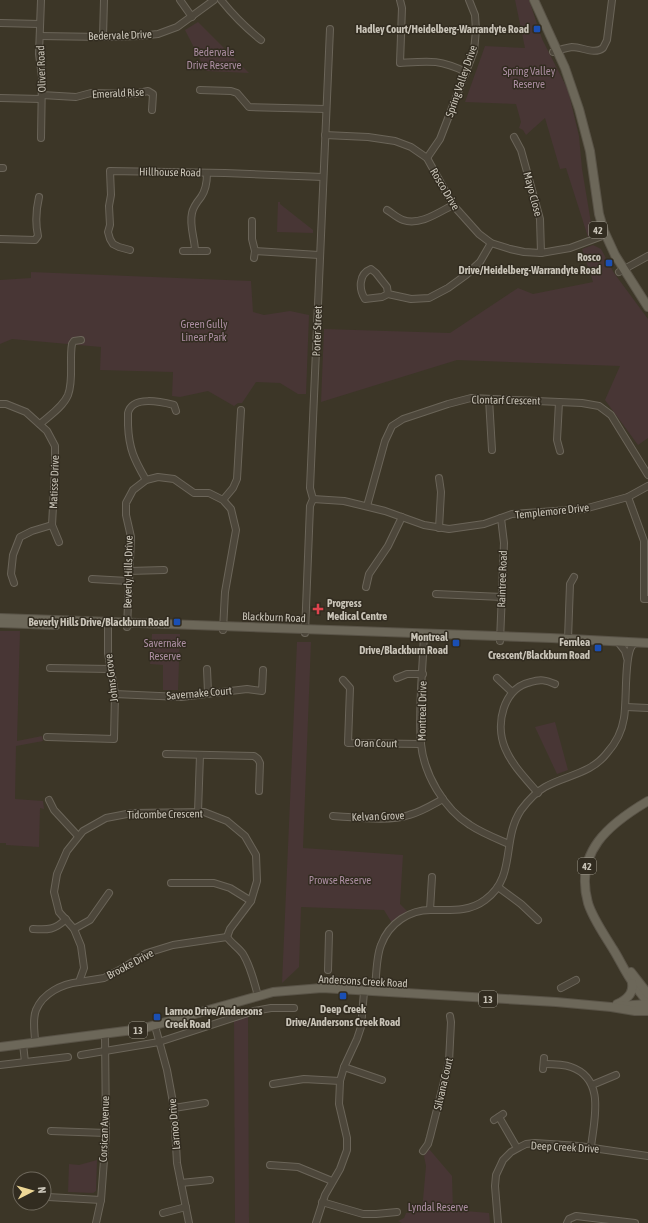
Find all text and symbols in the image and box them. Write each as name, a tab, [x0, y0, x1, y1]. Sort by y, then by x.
place label: Hadley Court/Heidelberg-Warrandyte Road	[356, 23, 529, 35]
marker: Hadley Court/Heidelberg-Warrandyte Road	[532, 24, 542, 34]
street label: Bedervale Drive	[88, 28, 152, 42]
street label: Spring Valley Drive	[443, 43, 479, 119]
street label: Oliver Road	[34, 45, 48, 93]
park label: Bedervale Drive Reserve	[187, 46, 241, 71]
park label: Spring Valley Reserve	[503, 65, 556, 90]
street label: Emerald Rise	[92, 86, 144, 100]
street label: Hillhouse Road	[139, 165, 201, 179]
street label: Rosco Drive	[428, 166, 462, 212]
street label: Mayo Close	[521, 171, 545, 217]
road number: 42	[589, 222, 607, 238]
place label: Rosco Drive/Heidelberg-Warrandyte Road	[459, 251, 601, 276]
marker: Rosco Drive/Heidelberg-Warrandyte Road	[604, 258, 614, 268]
street label: Porter Street	[310, 306, 324, 356]
park label: Green Gully Linear Park	[180, 318, 228, 343]
street label: Clontarf Crescent	[471, 393, 541, 407]
street label: Matisse Drive	[47, 455, 61, 509]
street label: Templemore Drive	[514, 501, 590, 521]
street label: Beverly Hills Drive	[121, 535, 135, 609]
street label: Raintree Road	[495, 550, 509, 608]
place label: Progress Medical Centre	[327, 597, 387, 622]
marker: Progress Medical Centre	[312, 603, 324, 615]
street label: Blackburn Road	[242, 610, 306, 624]
place label: Beverly Hills Drive/Blackburn Road	[28, 616, 169, 628]
marker: Beverly Hills Drive/Blackburn Road	[172, 617, 182, 627]
place label: Montreal Drive/Blackburn Road	[359, 631, 449, 656]
place label: Fernlea Crescent/Blackburn Road	[488, 636, 590, 661]
park label: Savernake Reserve	[144, 637, 186, 662]
marker: Montreal Drive/Blackburn Road	[451, 638, 461, 648]
marker: Fernlea Crescent/Blackburn Road	[593, 643, 603, 653]
street label: Johns Grove	[102, 653, 120, 703]
street label: Montreal Drive	[415, 681, 429, 741]
street label: Savernake Court	[166, 684, 232, 702]
street label: Oran Court	[354, 737, 398, 749]
street label: Tidcombe Crescent	[127, 807, 203, 821]
street label: Kelvan Grove	[351, 809, 405, 823]
road number: 42	[578, 858, 596, 874]
park label: Prowse Reserve	[309, 874, 371, 886]
street label: Brooke Drive	[105, 947, 155, 981]
street label: Andersons Creek Road	[318, 973, 408, 989]
marker: Deep Creek Drive/Andersons Creek Road	[338, 991, 348, 1001]
road number: 13	[479, 991, 497, 1007]
place label: Deep Creek Drive/Andersons Creek Road	[286, 1003, 400, 1028]
place label: Larnoo Drive/Andersons Creek Road	[165, 1005, 262, 1030]
marker: Larnoo Drive/Andersons Creek Road	[152, 1012, 162, 1022]
road number: 13	[129, 1022, 147, 1038]
street label: Silvana Court	[431, 1057, 455, 1111]
street label: Corsican Avenue	[97, 1096, 111, 1162]
street label: Larnoo Drive	[166, 1098, 182, 1150]
street label: Deep Creek Drive	[530, 1139, 600, 1155]
north arrow	[12, 1171, 52, 1211]
text: N	[36, 1186, 48, 1194]
park label: Lyndal Reserve	[408, 1201, 468, 1213]

